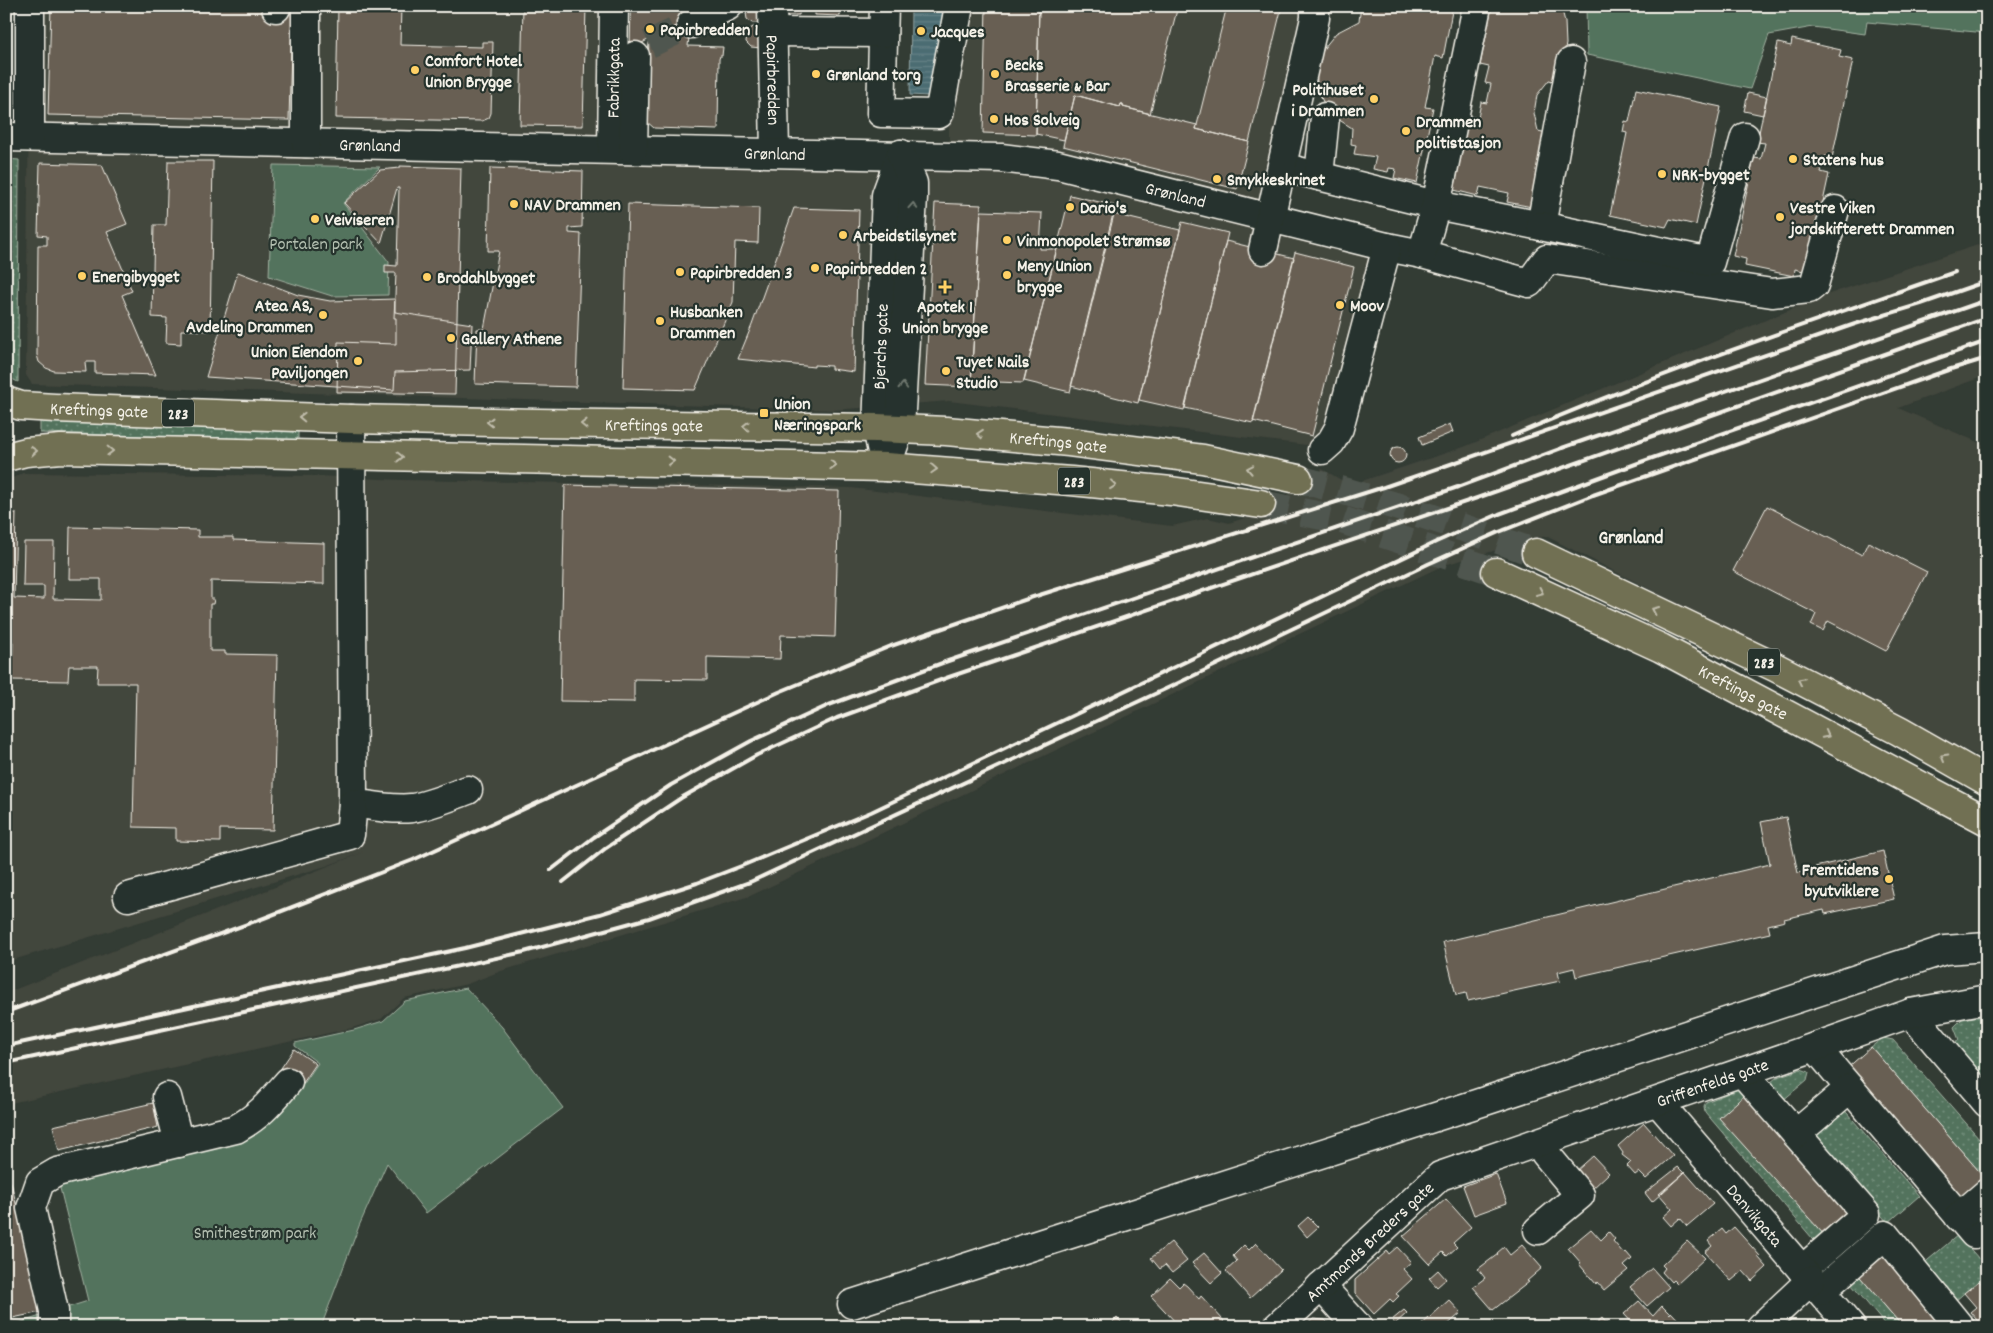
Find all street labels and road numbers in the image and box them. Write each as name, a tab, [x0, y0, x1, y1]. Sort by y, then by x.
street label: Papirbredden	[758, 35, 784, 126]
street label: Fabrikkgata	[602, 37, 629, 118]
street label: Grønland	[339, 134, 401, 160]
street label: Grønland	[744, 143, 806, 169]
street label: Grønland	[1142, 177, 1208, 216]
street label: Bjerchs gate	[868, 303, 897, 390]
street label: Kreftings gate	[49, 398, 149, 426]
road number: 283	[162, 399, 194, 426]
street label: Kreftings gate	[605, 414, 703, 440]
street label: Kreftings gate	[1008, 427, 1108, 462]
road number: 283	[1058, 468, 1090, 494]
road number: 283	[1748, 649, 1780, 676]
street label: Kreftings gate	[1693, 660, 1792, 728]
street label: Griffenfelds gate	[1654, 1054, 1772, 1116]
street label: Amtmands Breders gate	[1301, 1177, 1441, 1309]
street label: Danvikgata	[1719, 1180, 1788, 1254]

